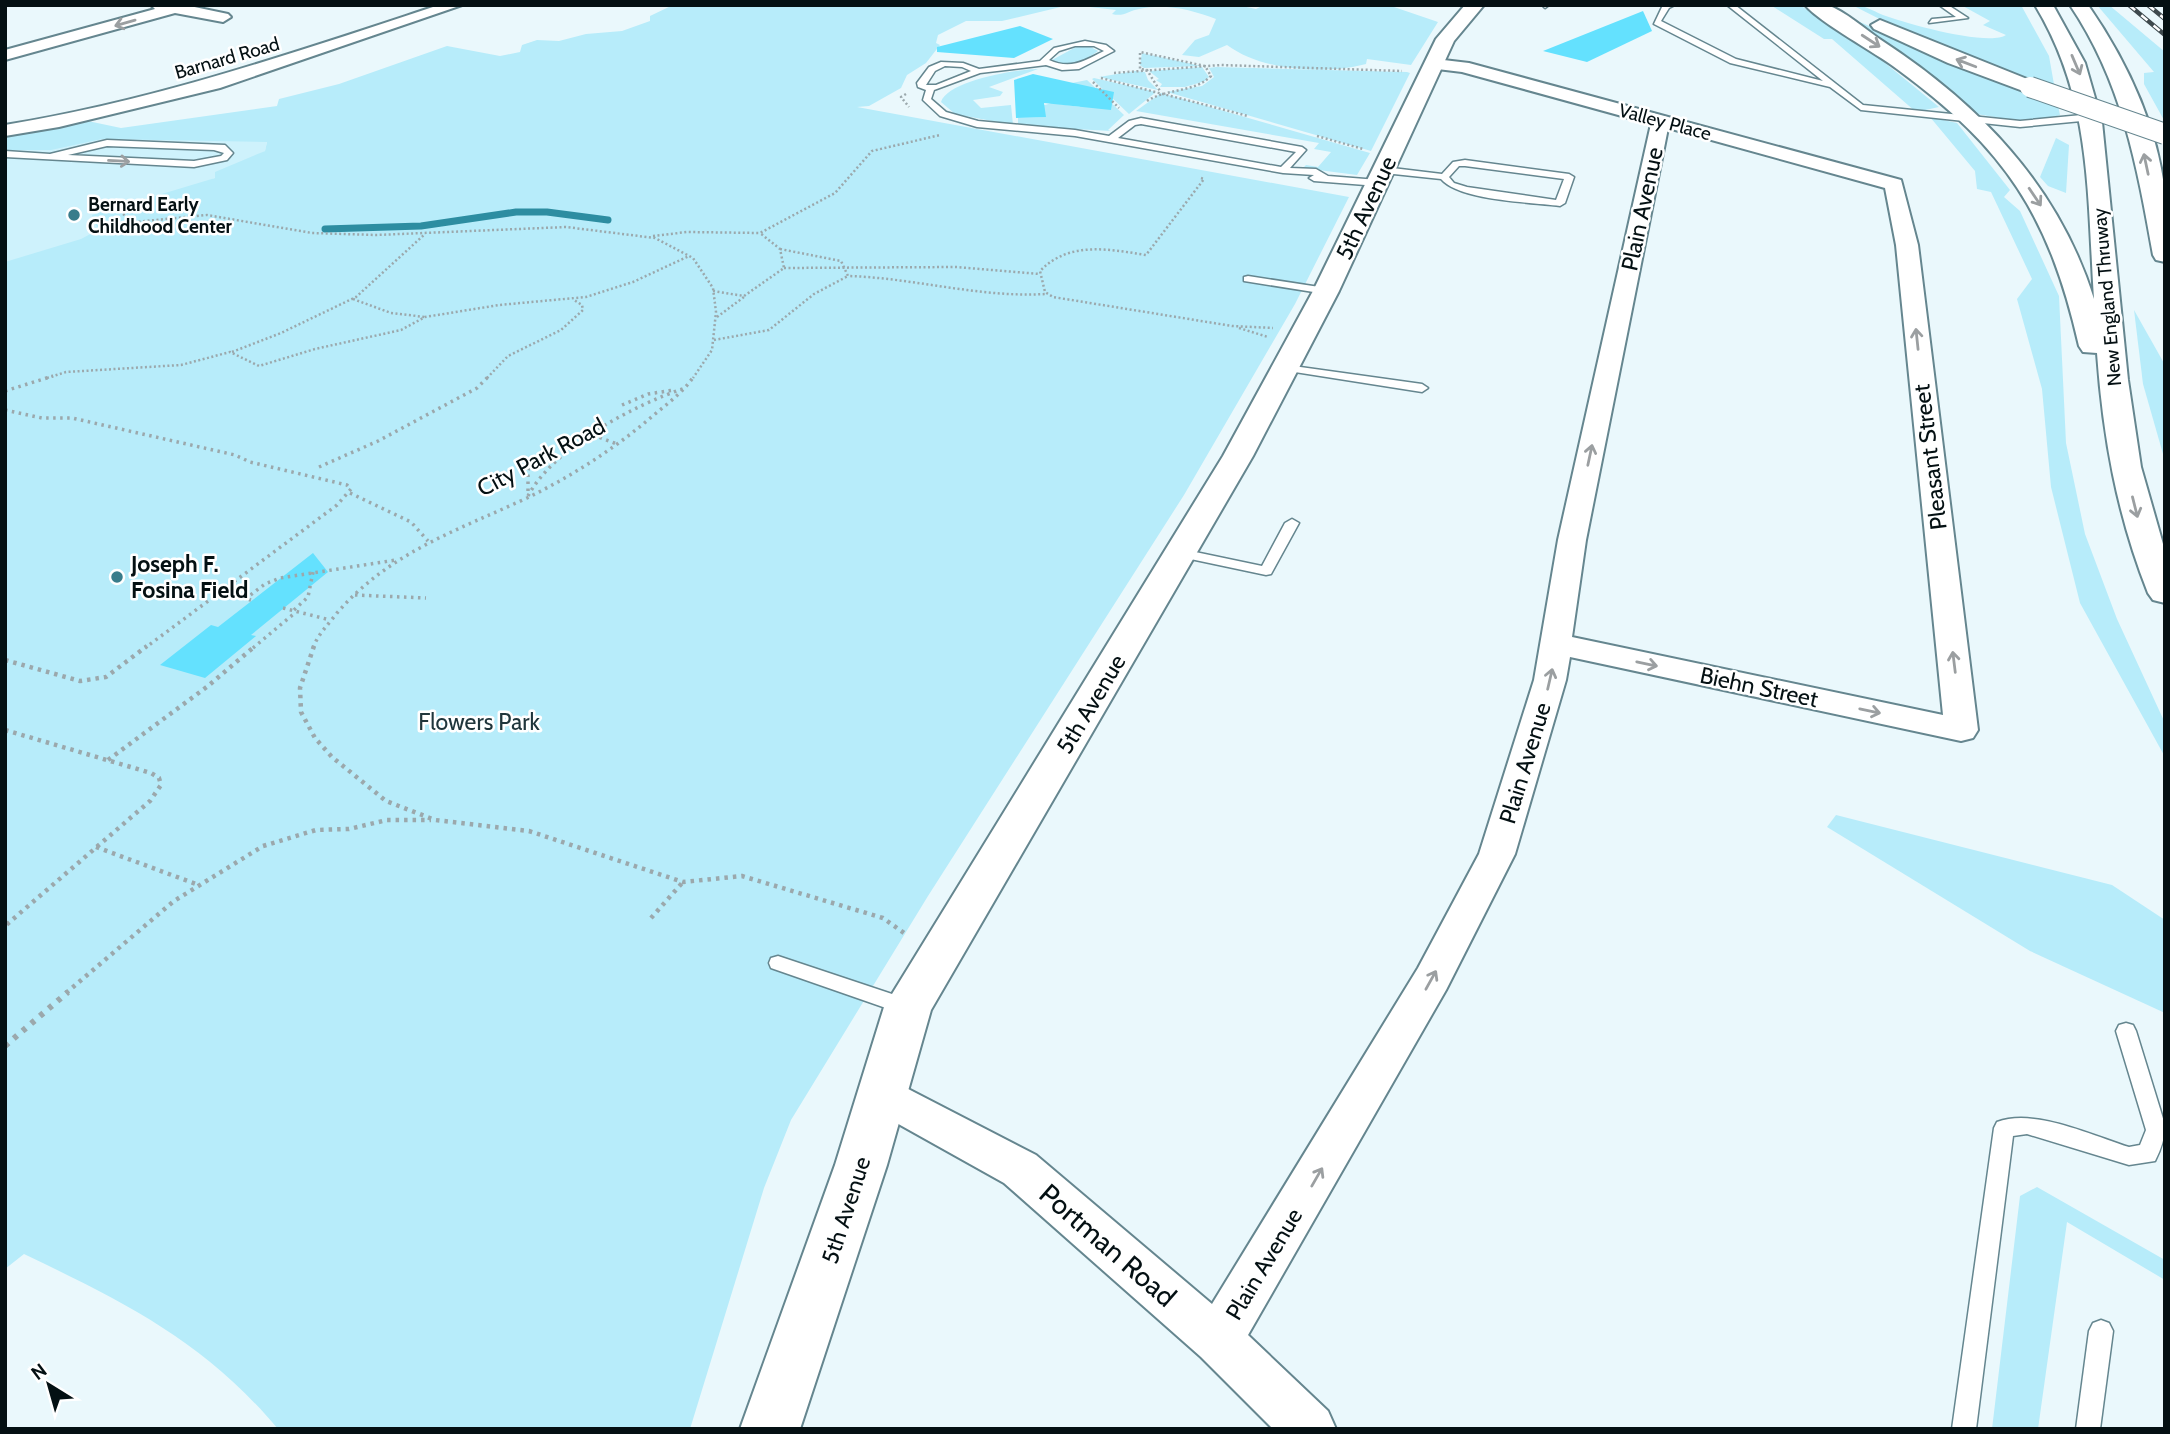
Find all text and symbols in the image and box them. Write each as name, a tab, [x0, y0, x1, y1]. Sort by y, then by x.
one-way arrow	[115, 18, 137, 31]
street label: Barnard Road	[172, 32, 282, 84]
one-way arrow	[1861, 35, 1881, 49]
one-way arrow	[2071, 53, 2084, 75]
one-way arrow	[1955, 56, 1977, 68]
street label: Valley Place	[1616, 99, 1714, 145]
street label: Plain Avenue	[1615, 145, 1669, 273]
street label: 5th Avenue	[1330, 152, 1402, 264]
one-way arrow	[2139, 153, 2153, 176]
one-way arrow	[108, 155, 131, 168]
one-way arrow	[2028, 187, 2043, 206]
place label: Bernard Early Childhood Center	[88, 193, 232, 238]
marker: Bernard Early Childhood Center	[66, 207, 82, 223]
street label: New England Thruway	[2088, 207, 2126, 387]
one-way arrow	[1910, 328, 1923, 351]
street label: Pleasant Street	[1907, 382, 1953, 531]
street label: City Park Road	[472, 412, 610, 502]
one-way arrow	[1584, 444, 1598, 467]
one-way arrow	[2129, 496, 2142, 518]
place label: Joseph F. Fosina Field	[130, 550, 248, 604]
marker: Joseph F. Fosina Field	[109, 569, 125, 585]
street label: 5th Avenue	[1050, 649, 1132, 759]
one-way arrow	[1948, 651, 1961, 674]
one-way arrow	[1635, 657, 1658, 671]
street label: Biehn Street	[1697, 661, 1821, 713]
one-way arrow	[1544, 668, 1557, 691]
street label: Plain Avenue	[1493, 699, 1557, 827]
one-way arrow	[1858, 705, 1881, 718]
park label: Flowers Park	[418, 708, 541, 736]
one-way arrow	[1424, 971, 1438, 991]
street label: 5th Avenue	[816, 1153, 876, 1267]
one-way arrow	[1310, 1167, 1324, 1187]
street label: Portman Road	[1033, 1176, 1183, 1314]
street label: Plain Avenue	[1220, 1203, 1308, 1325]
north arrow	[14, 1350, 84, 1420]
text: N	[27, 1359, 51, 1385]

